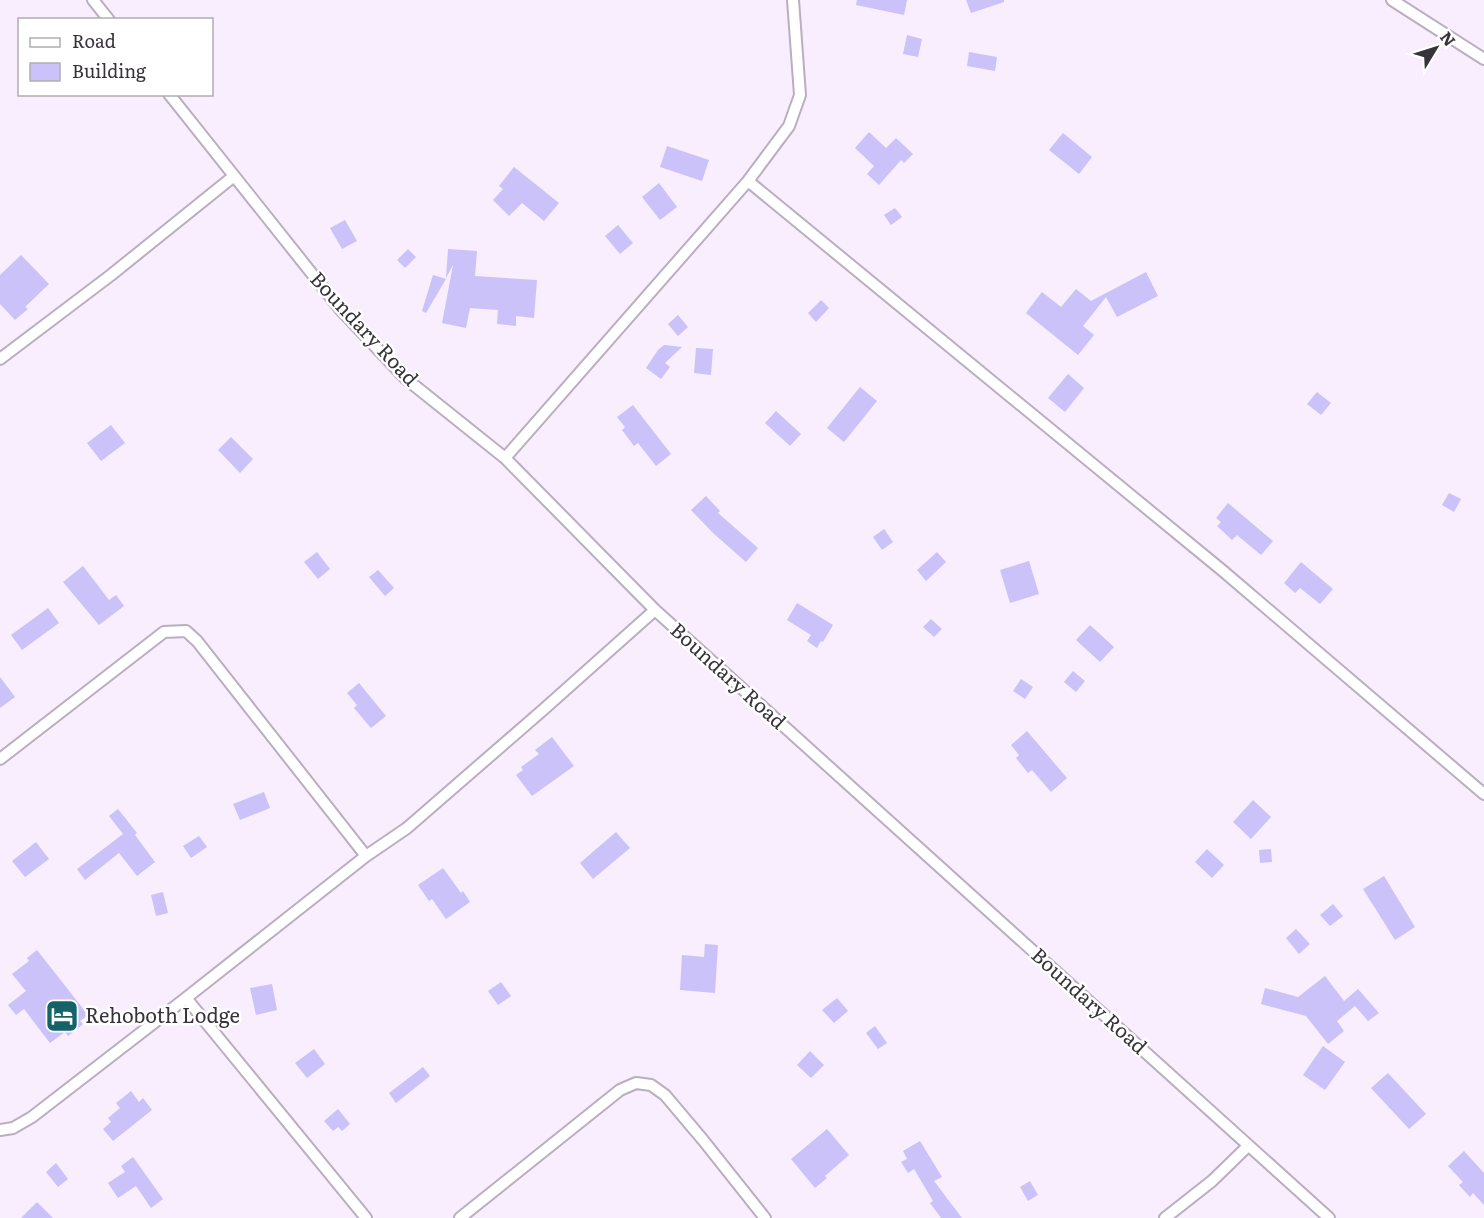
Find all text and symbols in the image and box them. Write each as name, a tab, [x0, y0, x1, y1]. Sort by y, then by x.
legend	[18, 18, 213, 96]
north arrow	[1406, 18, 1466, 78]
text: N	[1435, 25, 1462, 51]
text: Road	[72, 27, 116, 54]
text: Building	[72, 57, 147, 84]
street label: Boundary Road	[304, 264, 427, 392]
street label: Boundary Road	[665, 614, 794, 735]
street label: Boundary Road	[1026, 939, 1155, 1060]
hotel icon: Rehoboth Lodge	[44, 998, 80, 1034]
place label: Rehoboth Lodge	[85, 999, 240, 1029]

